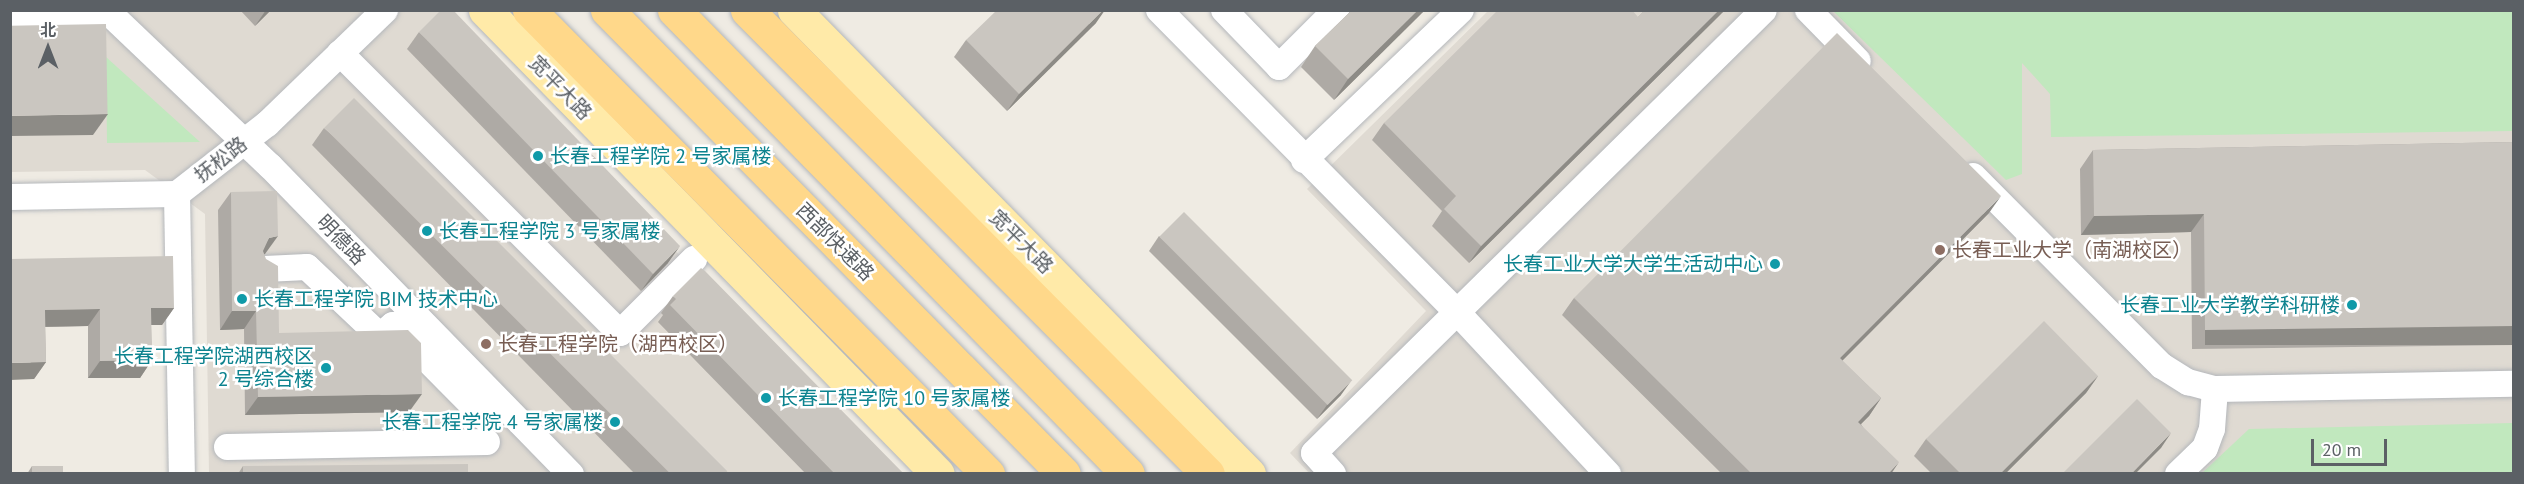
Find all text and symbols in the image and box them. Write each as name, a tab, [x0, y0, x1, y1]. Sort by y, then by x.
north arrow	[18, 18, 78, 78]
text: 北	[40, 20, 56, 40]
street label: 宽平大路	[524, 51, 596, 125]
street label: 抚松路	[190, 132, 252, 188]
place label: 长春工程学院 2 号家属楼	[550, 144, 772, 168]
marker: 长春工程学院 2 号家属楼	[531, 149, 545, 163]
street label: 西部快速路	[791, 198, 879, 286]
street label: 宽平大路	[984, 205, 1058, 279]
street label: 明德路	[312, 210, 370, 270]
place label: 长春工程学院 3 号家属楼	[439, 219, 661, 243]
marker: 长春工程学院 3 号家属楼	[420, 224, 434, 238]
place label: 长春工业大学（南湖校区）	[1952, 238, 2192, 262]
marker: 长春工业大学（南湖校区）	[1933, 243, 1947, 257]
place label: 长春工业大学大学生活动中心	[1503, 252, 1763, 276]
marker: 长春工业大学大学生活动中心	[1768, 257, 1782, 271]
place label: 长春工程学院 BIM 技术中心	[254, 287, 498, 311]
marker: 长春工程学院 BIM 技术中心	[235, 292, 249, 306]
place label: 长春工业大学教学科研楼	[2120, 293, 2340, 317]
marker: 长春工业大学教学科研楼	[2345, 298, 2359, 312]
place label: 长春工程学院（湖西校区）	[498, 332, 738, 356]
marker: 长春工程学院（湖西校区）	[479, 337, 493, 351]
place label: 长春工程学院湖西校区 2 号综合楼	[114, 344, 314, 391]
marker: 长春工程学院湖西校区 2 号综合楼	[319, 361, 333, 375]
place label: 长春工程学院 10 号家属楼	[778, 386, 1010, 410]
marker: 长春工程学院 10 号家属楼	[759, 391, 773, 405]
place label: 长春工程学院 4 号家属楼	[381, 410, 603, 434]
marker: 长春工程学院 4 号家属楼	[608, 415, 622, 429]
scale bar	[2314, 427, 2390, 465]
text: 20 m	[2322, 438, 2361, 461]

